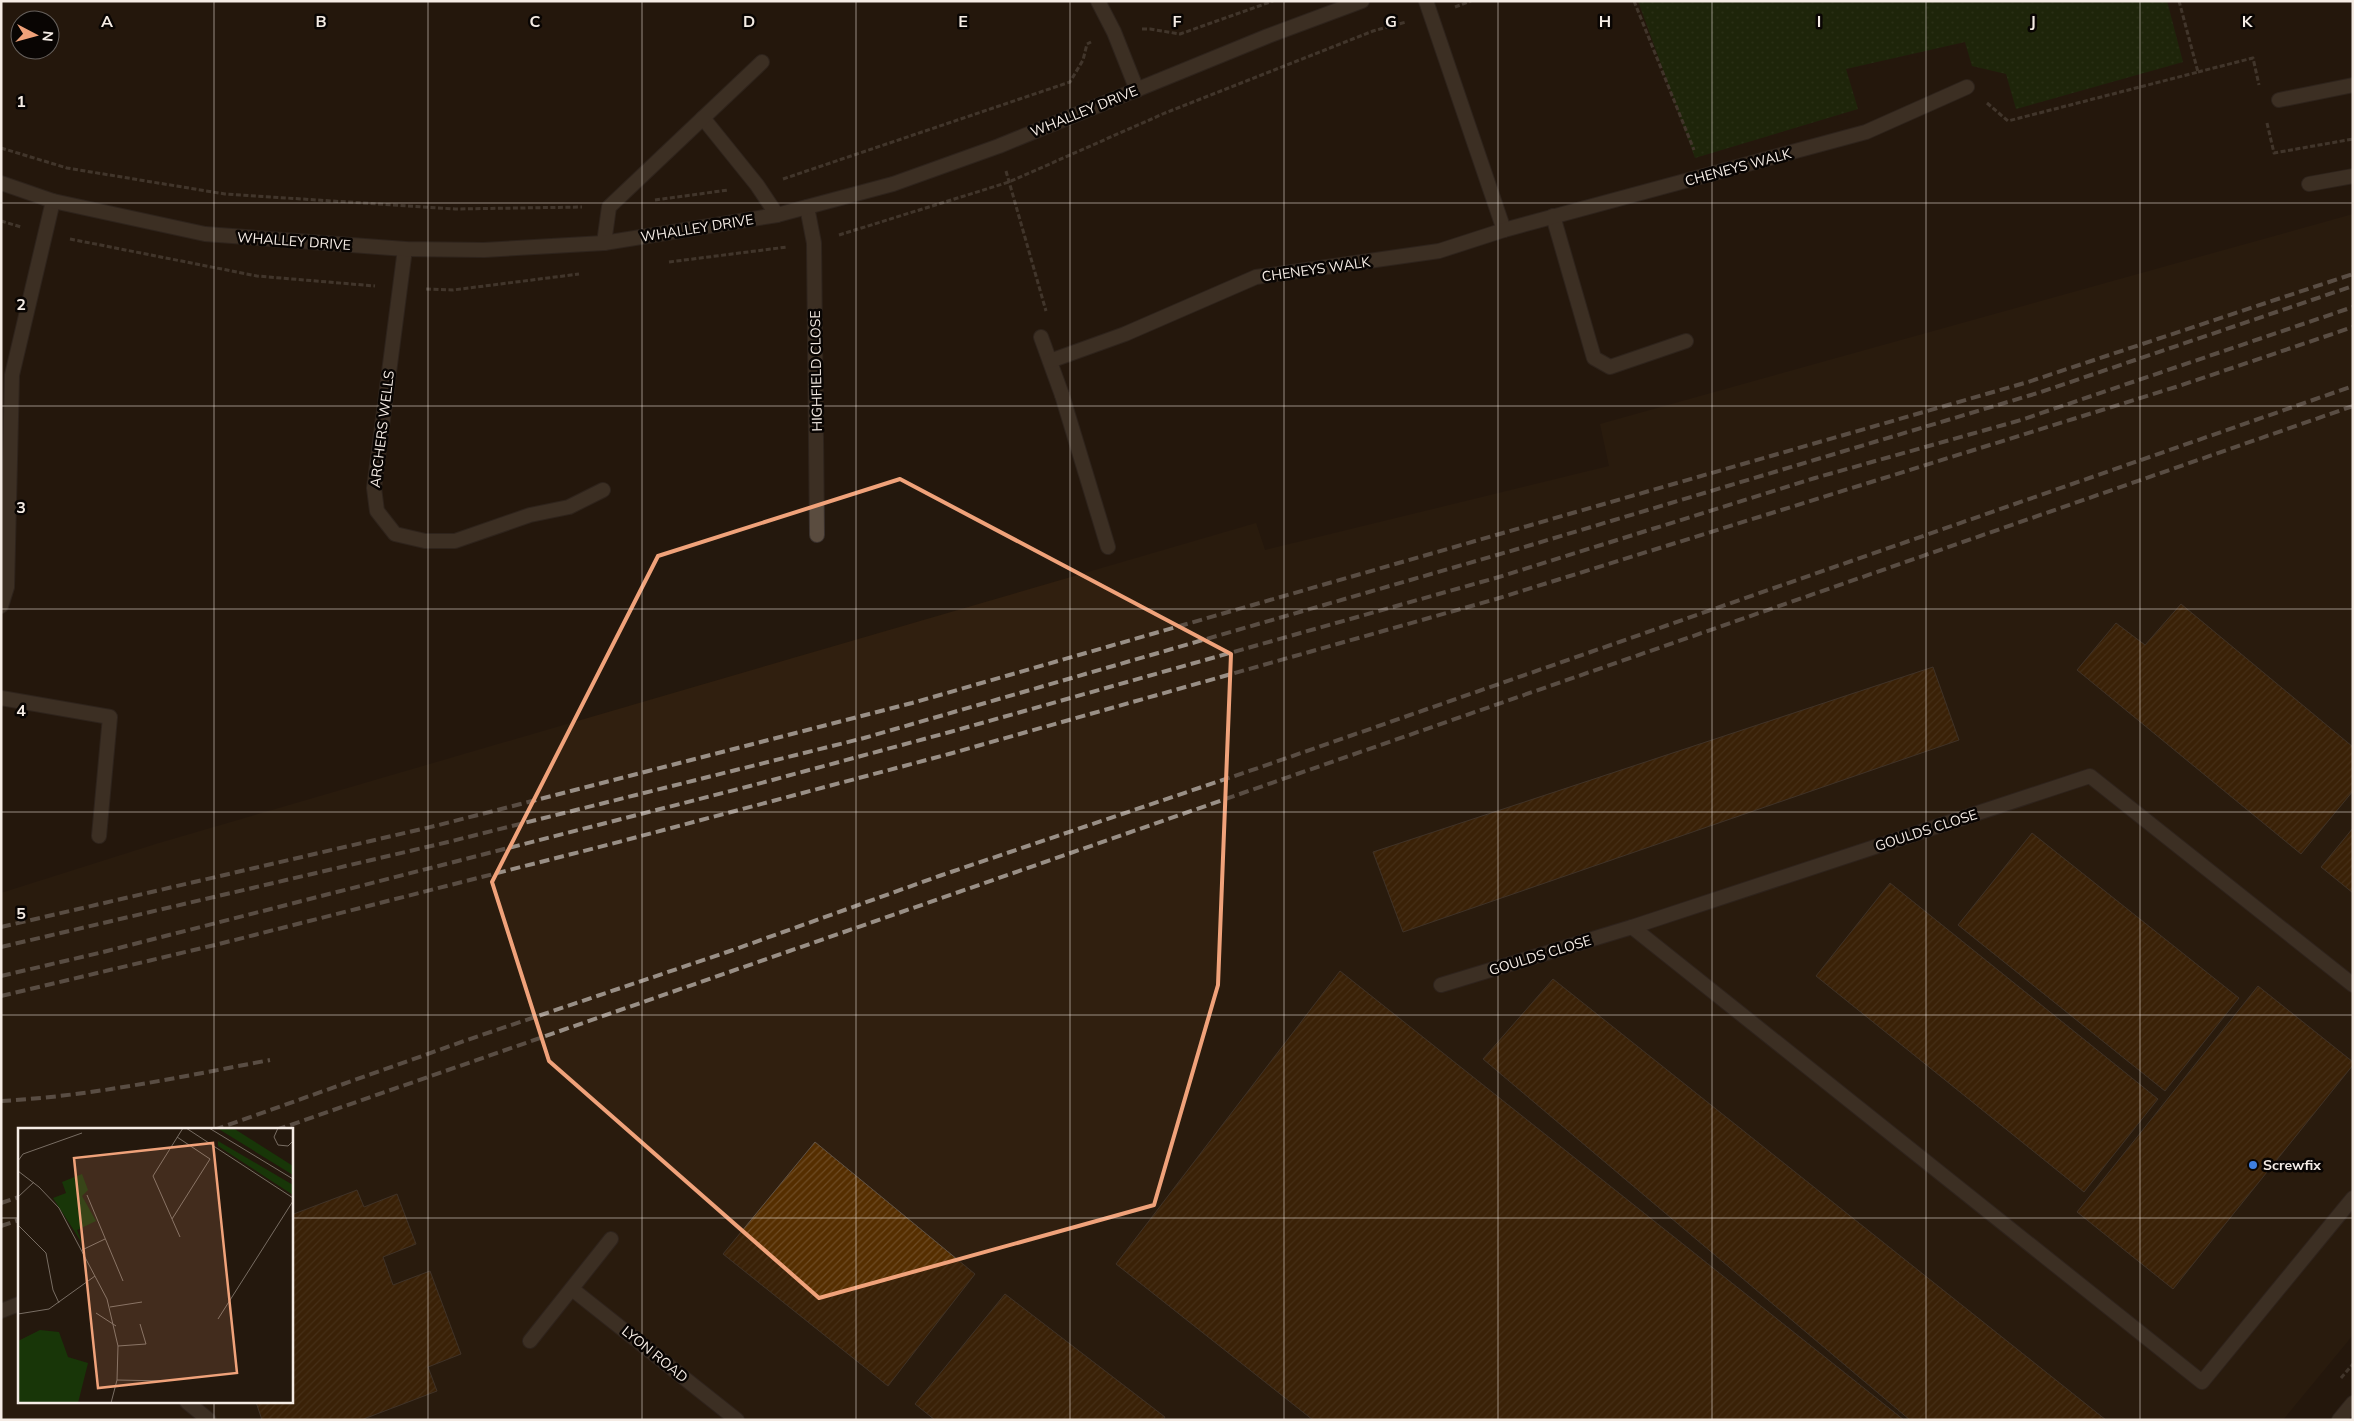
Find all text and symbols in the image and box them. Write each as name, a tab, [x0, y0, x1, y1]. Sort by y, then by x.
north arrow	[10, 10, 60, 60]
text: A	[101, 11, 113, 31]
text: B	[315, 11, 327, 31]
text: C	[530, 11, 541, 31]
text: D	[743, 11, 755, 31]
text: E	[958, 11, 968, 31]
text: F	[1172, 11, 1182, 31]
text: G	[1385, 11, 1397, 31]
text: H	[1599, 11, 1611, 31]
text: I	[1817, 11, 1821, 31]
text: J	[2030, 11, 2036, 31]
text: K	[2242, 11, 2254, 31]
text: N	[38, 30, 57, 43]
street label: WHALLEY DRIVE	[1028, 81, 1140, 141]
text: 1	[16, 91, 26, 111]
street label: CHENEYS WALK	[1683, 144, 1794, 190]
street label: WHALLEY DRIVE	[639, 210, 755, 246]
street label: WHALLEY DRIVE	[237, 228, 351, 254]
street label: CHENEYS WALK	[1261, 252, 1372, 286]
text: 2	[16, 294, 26, 314]
street label: HIGHFIELD CLOSE	[806, 310, 826, 432]
street label: ARCHERS WELLS	[366, 369, 398, 489]
text: 3	[16, 497, 26, 517]
text: 4	[16, 700, 26, 720]
street label: GOULDS CLOSE	[1873, 805, 1979, 855]
text: 5	[16, 903, 26, 923]
street label: GOULDS CLOSE	[1487, 931, 1593, 979]
inset map	[18, 1128, 292, 1404]
place label: Screwfix	[2263, 1156, 2321, 1174]
marker: Screwfix	[2247, 1159, 2259, 1171]
street label: LYON ROAD	[618, 1322, 692, 1386]

